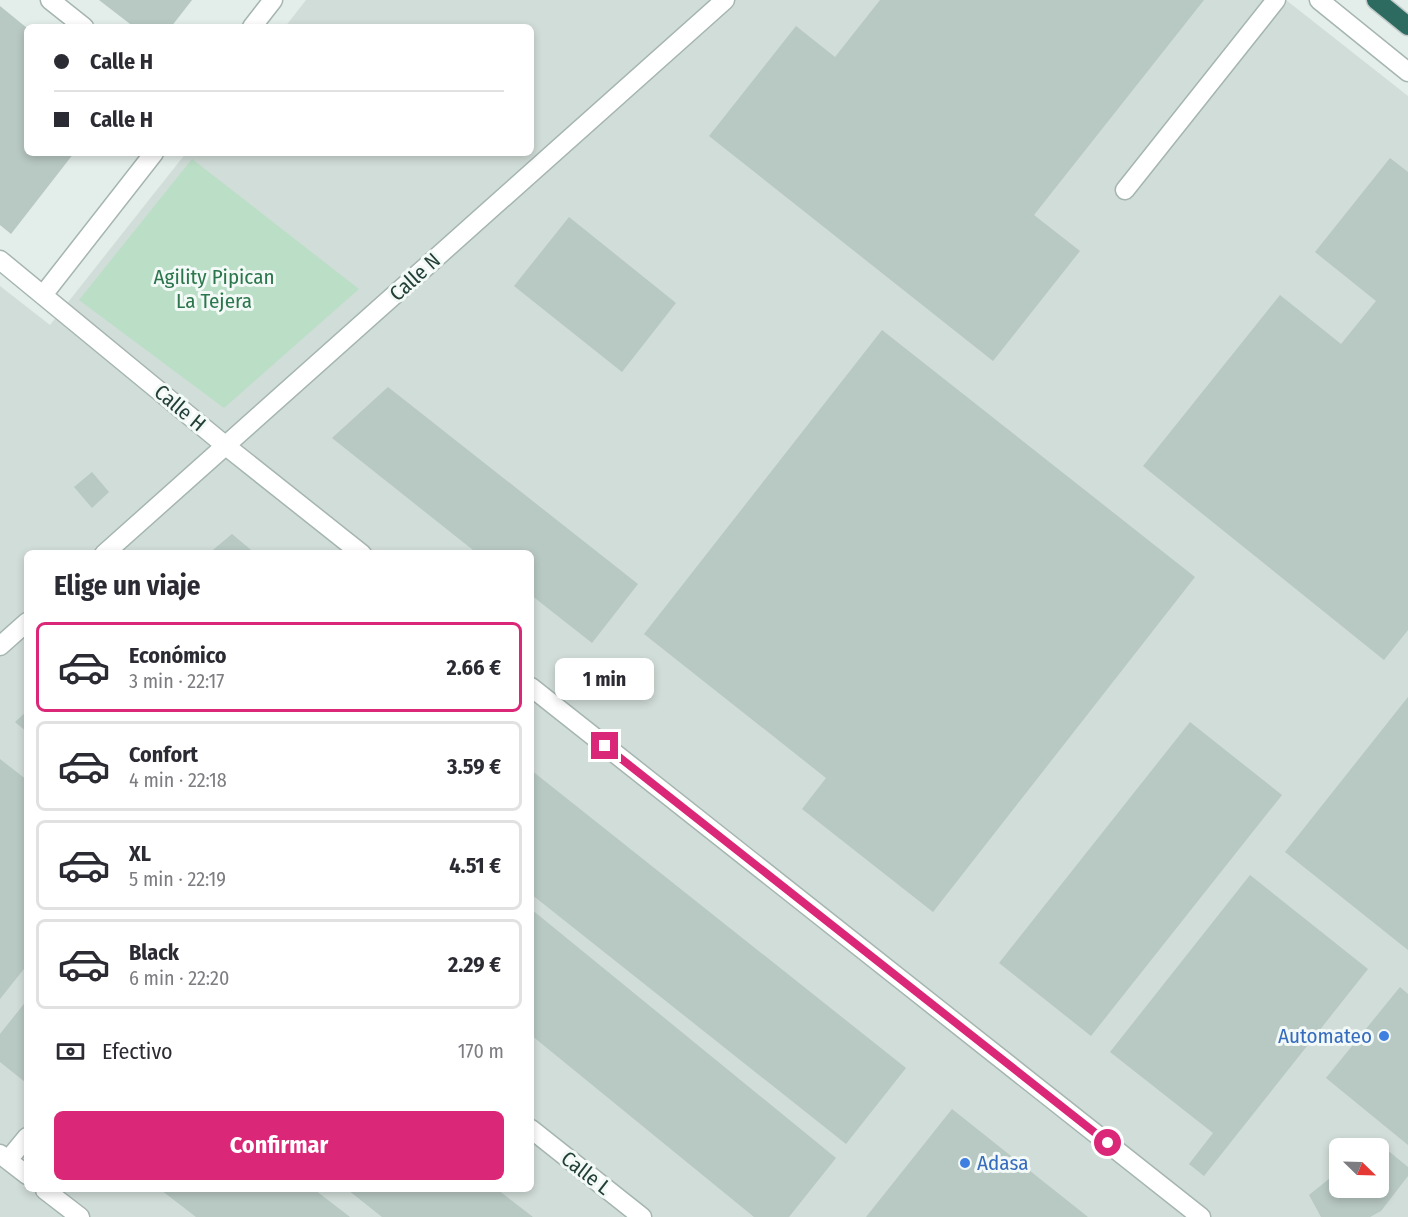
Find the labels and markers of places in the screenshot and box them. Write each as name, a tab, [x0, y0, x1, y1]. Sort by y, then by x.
place label: Automateo	[1278, 1023, 1372, 1049]
marker: Automateo	[1377, 1029, 1391, 1043]
place label: Adasa	[977, 1150, 1029, 1176]
marker: Adasa	[958, 1156, 972, 1170]

